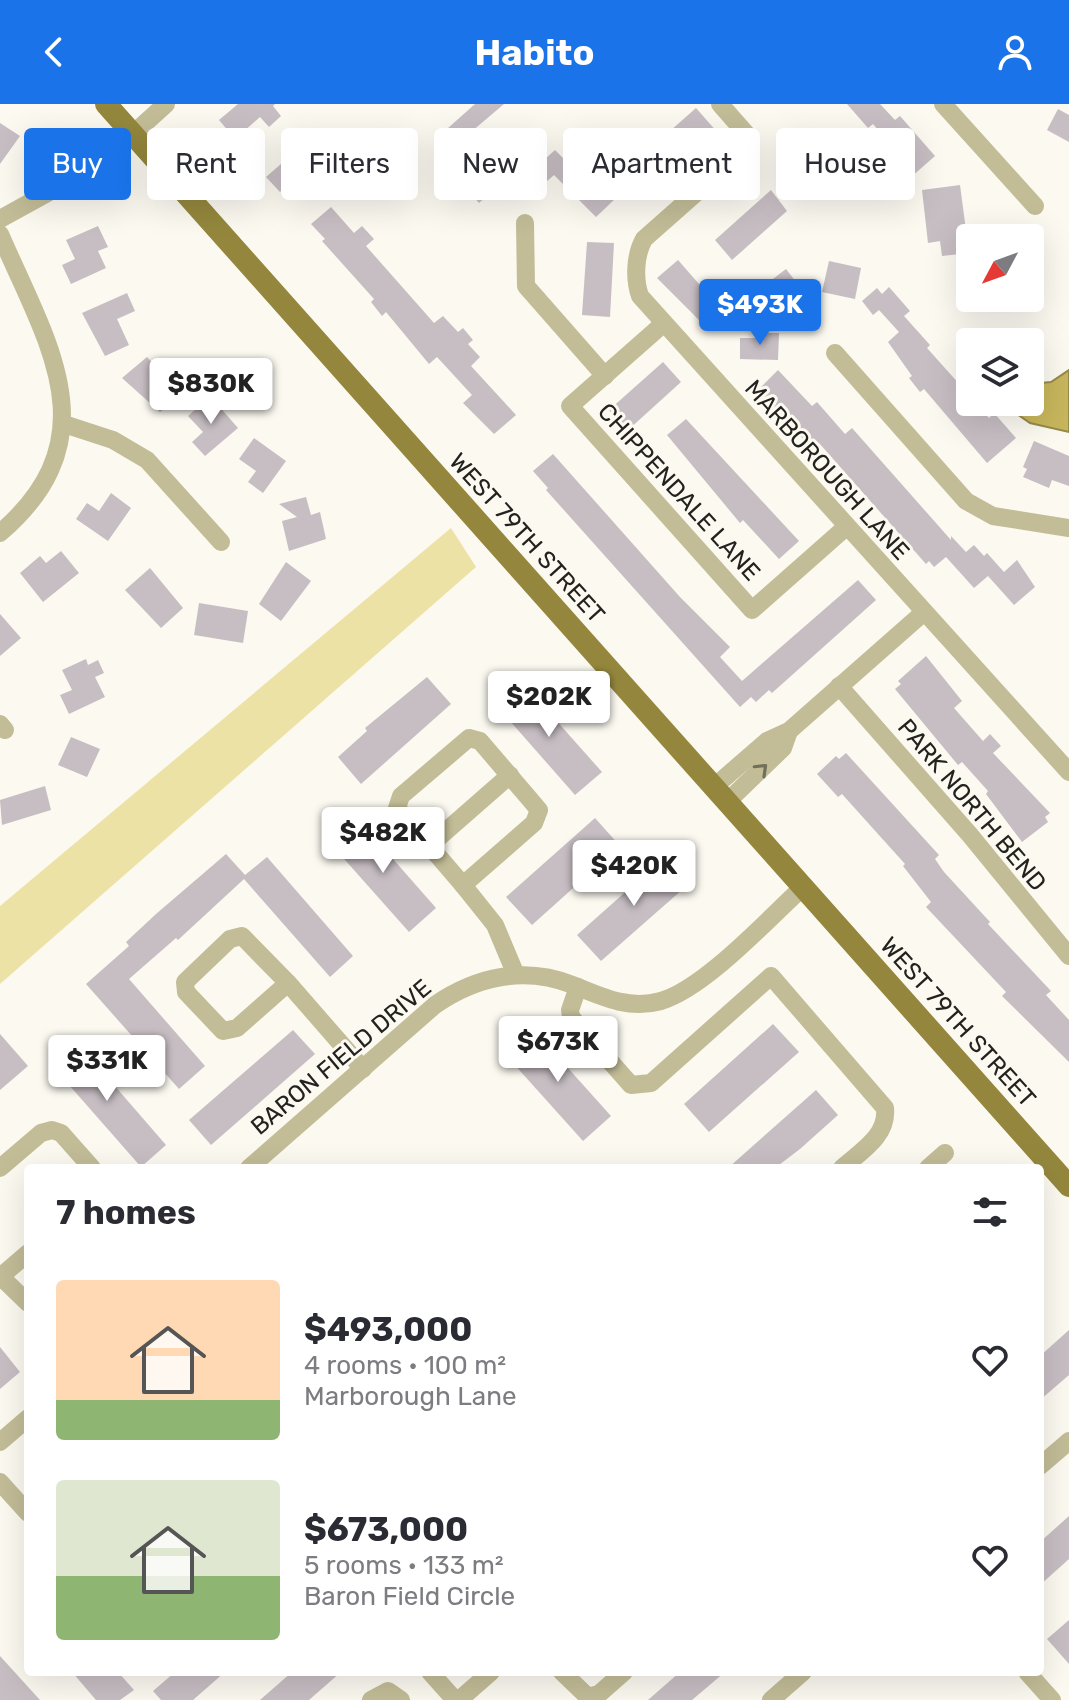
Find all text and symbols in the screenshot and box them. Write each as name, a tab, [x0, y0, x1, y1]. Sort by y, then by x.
icon: back	[32, 30, 76, 74]
icon: person	[993, 30, 1037, 74]
text: Habito	[475, 31, 594, 74]
chip: Buy	[24, 128, 131, 200]
chip: Rent	[147, 128, 265, 200]
chip: Filters	[281, 128, 418, 200]
chip: New	[434, 128, 547, 200]
chip: Apartment	[563, 128, 760, 200]
chip: House	[776, 128, 915, 200]
north arrow	[956, 224, 1044, 312]
map controls	[956, 224, 1044, 416]
pin: $493K	[704, 279, 816, 347]
text: $493K	[717, 289, 803, 320]
button: layers	[956, 328, 1044, 416]
pin: $830K	[155, 358, 267, 426]
text: $830K	[167, 368, 255, 399]
street label: MARBOROUGH LANE	[739, 374, 915, 566]
street label: CHIPPENDALE LANE	[592, 398, 766, 586]
street label: WEST 79TH STREET	[443, 447, 611, 629]
pin: $202K	[493, 671, 605, 739]
text: $202K	[506, 681, 592, 712]
street label: PARK NORTH BEND	[892, 713, 1052, 897]
one-way arrow	[753, 764, 767, 778]
pin: $482K	[327, 807, 439, 875]
text: $482K	[340, 817, 426, 848]
pin: $420K	[578, 840, 690, 908]
text: $420K	[591, 850, 677, 881]
street label: WEST 79TH STREET	[874, 931, 1042, 1113]
street label: BARON FIELD DRIVE	[245, 973, 437, 1141]
pin: $673K	[502, 1016, 614, 1084]
text: $673K	[517, 1026, 599, 1057]
pin: $331K	[51, 1035, 163, 1103]
text: $331K	[66, 1045, 148, 1076]
icon: filters	[968, 1190, 1012, 1234]
text: 7 homes	[56, 1192, 196, 1233]
text: $493,000	[304, 1309, 472, 1350]
icon: home	[120, 1312, 216, 1408]
icon: heart	[968, 1338, 1012, 1382]
text: 4 rooms · 100 m²	[304, 1350, 506, 1381]
text: Marborough Lane	[304, 1381, 517, 1412]
text: $673,000	[304, 1509, 468, 1550]
icon: home	[120, 1512, 216, 1608]
icon: heart	[968, 1538, 1012, 1582]
text: 5 rooms · 133 m²	[304, 1550, 504, 1581]
text: Baron Field Circle	[304, 1581, 515, 1612]

